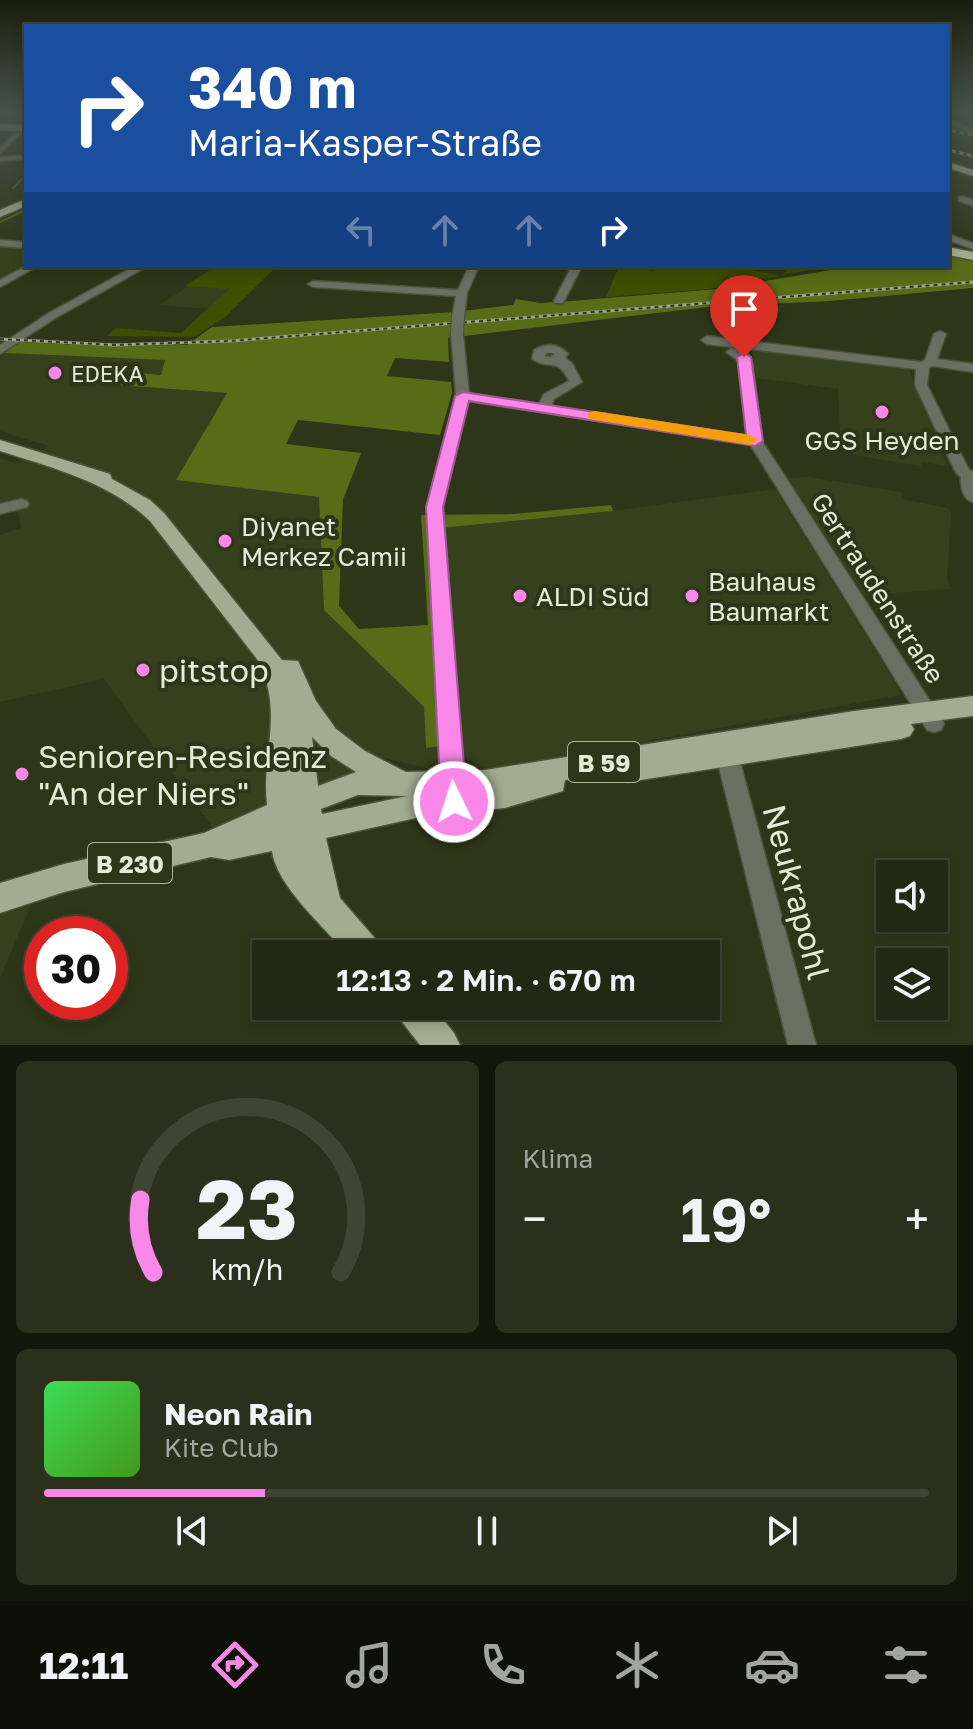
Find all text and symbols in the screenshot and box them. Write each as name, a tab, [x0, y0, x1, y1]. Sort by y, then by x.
text: 340 m	[188, 53, 357, 120]
icon: right	[56, 56, 160, 160]
text: Maria-Kasper-Straße	[188, 121, 542, 164]
icon: left	[339, 208, 383, 252]
icon: ahead	[423, 208, 467, 252]
icon: ahead	[507, 208, 551, 252]
icon: right	[591, 208, 635, 252]
pin	[710, 275, 778, 357]
icon: arrive	[722, 287, 766, 331]
place label: EDEKA	[71, 360, 144, 387]
marker: EDEKA	[46, 364, 64, 382]
marker: GGS Heyden	[873, 403, 891, 421]
place label: GGS Heyden	[804, 425, 960, 456]
street label: Gertraudenstraße	[805, 487, 951, 689]
place label: Diyanet Merkez Camii	[241, 511, 407, 572]
marker: Diyanet Merkez Camii	[216, 532, 234, 550]
place label: Bauhaus Baumarkt	[708, 566, 829, 627]
place label: ALDI Süd	[536, 581, 649, 612]
marker: ALDI Süd	[511, 587, 529, 605]
marker: Bauhaus Baumarkt	[683, 587, 701, 605]
place label: pitstop	[159, 651, 269, 689]
marker: pitstop	[134, 661, 152, 679]
place label: Senioren-Residenz "An der Niers"	[38, 737, 327, 812]
road number: B 59	[568, 742, 640, 782]
position arrow	[412, 760, 496, 844]
marker: Senioren-Residenz "An der Niers"	[13, 765, 31, 783]
street label: Neukrapohl	[755, 800, 839, 984]
road number: B 230	[88, 843, 172, 883]
map controls	[876, 860, 948, 1020]
button: sound	[876, 860, 948, 932]
speed limit sign: 30	[24, 916, 128, 1020]
button: layers	[876, 948, 948, 1020]
text: 12:13 · 2 Min. · 670 m	[336, 962, 636, 998]
text: Klima	[523, 1143, 593, 1174]
text: 23	[197, 1157, 298, 1257]
text: 19°	[680, 1183, 771, 1255]
text: −	[523, 1192, 547, 1245]
text: +	[905, 1192, 929, 1245]
text: km/h	[211, 1252, 284, 1286]
text: Neon Rain	[164, 1396, 312, 1432]
text: Kite Club	[164, 1432, 279, 1463]
icon: previous	[170, 1509, 214, 1553]
icon: pause	[465, 1509, 509, 1553]
icon: next	[760, 1509, 804, 1553]
icon: directions	[207, 1637, 263, 1693]
icon: music	[341, 1637, 397, 1693]
icon: phone	[475, 1637, 531, 1693]
icon: climate	[609, 1637, 665, 1693]
icon: car	[744, 1637, 800, 1693]
icon: filters	[878, 1637, 934, 1693]
text: 12:11	[39, 1644, 128, 1687]

